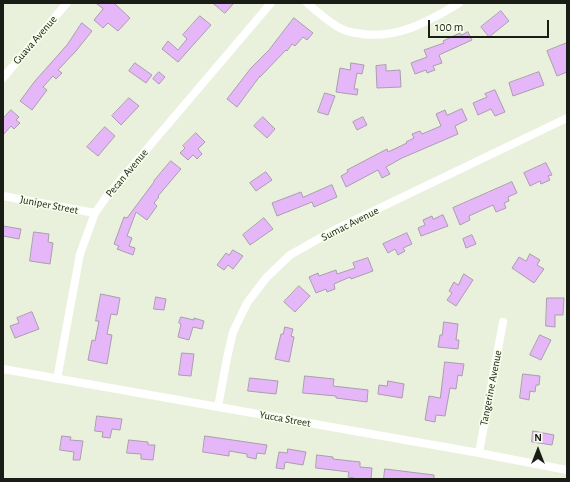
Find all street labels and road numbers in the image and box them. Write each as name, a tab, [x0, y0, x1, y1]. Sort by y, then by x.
street label: Guava Avenue	[10, 13, 60, 67]
street label: Pecan Avenue	[103, 146, 151, 200]
street label: Juniper Street	[19, 193, 79, 217]
street label: Sumac Avenue	[319, 204, 381, 244]
street label: Tangerine Avenue	[477, 349, 505, 427]
street label: Yucca Street	[258, 408, 312, 430]

